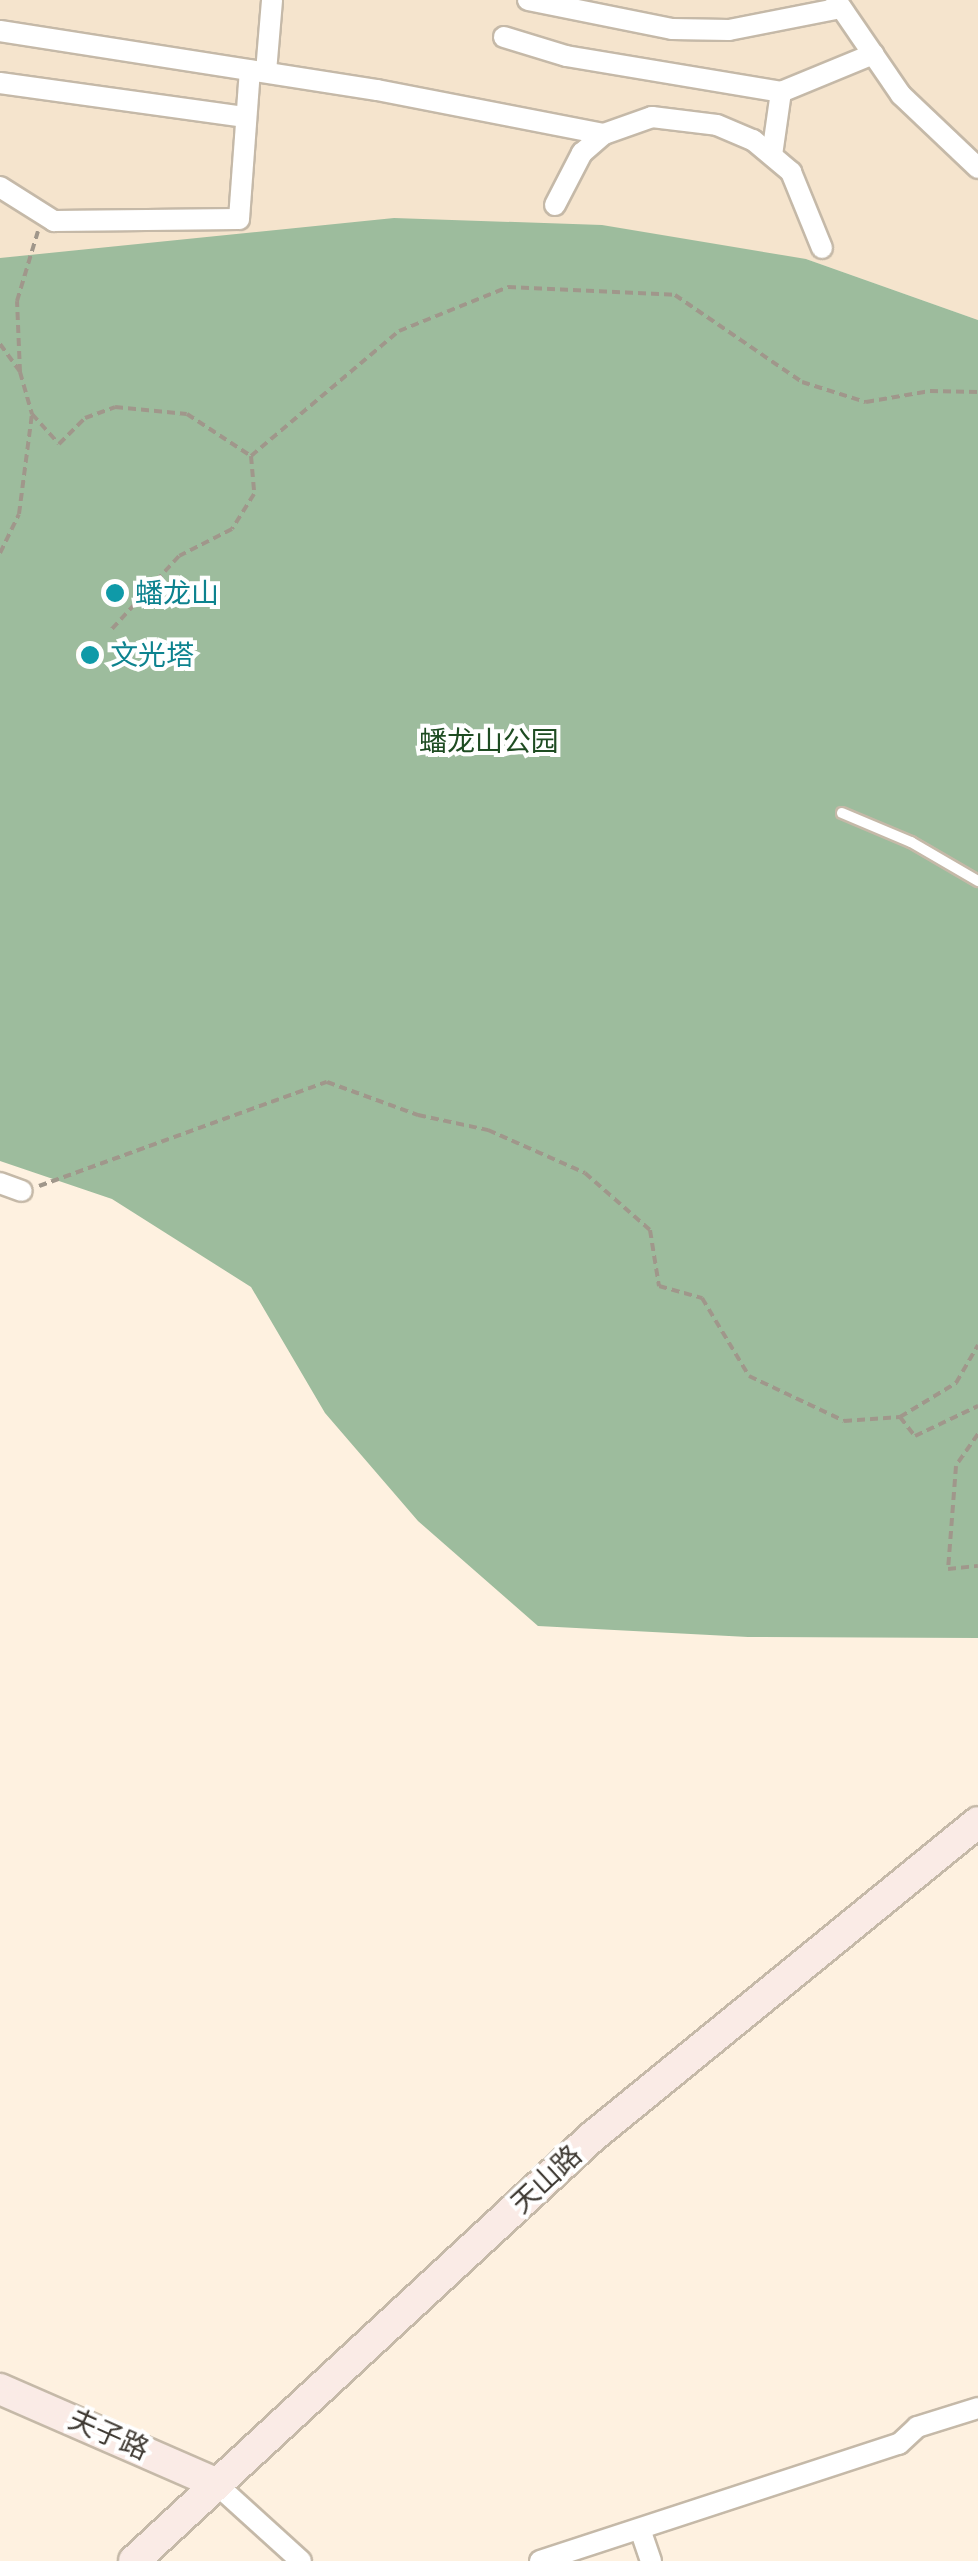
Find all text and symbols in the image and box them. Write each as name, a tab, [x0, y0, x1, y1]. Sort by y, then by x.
place label: 蟠龙山	[135, 576, 219, 610]
marker: 蟠龙山	[104, 582, 126, 604]
place label: 文光塔	[110, 638, 194, 672]
marker: 文光塔	[79, 644, 101, 666]
park label: 蟠龙山公园	[419, 724, 559, 758]
street label: 天山路	[504, 2138, 588, 2220]
street label: 夫子路	[64, 2402, 154, 2466]

